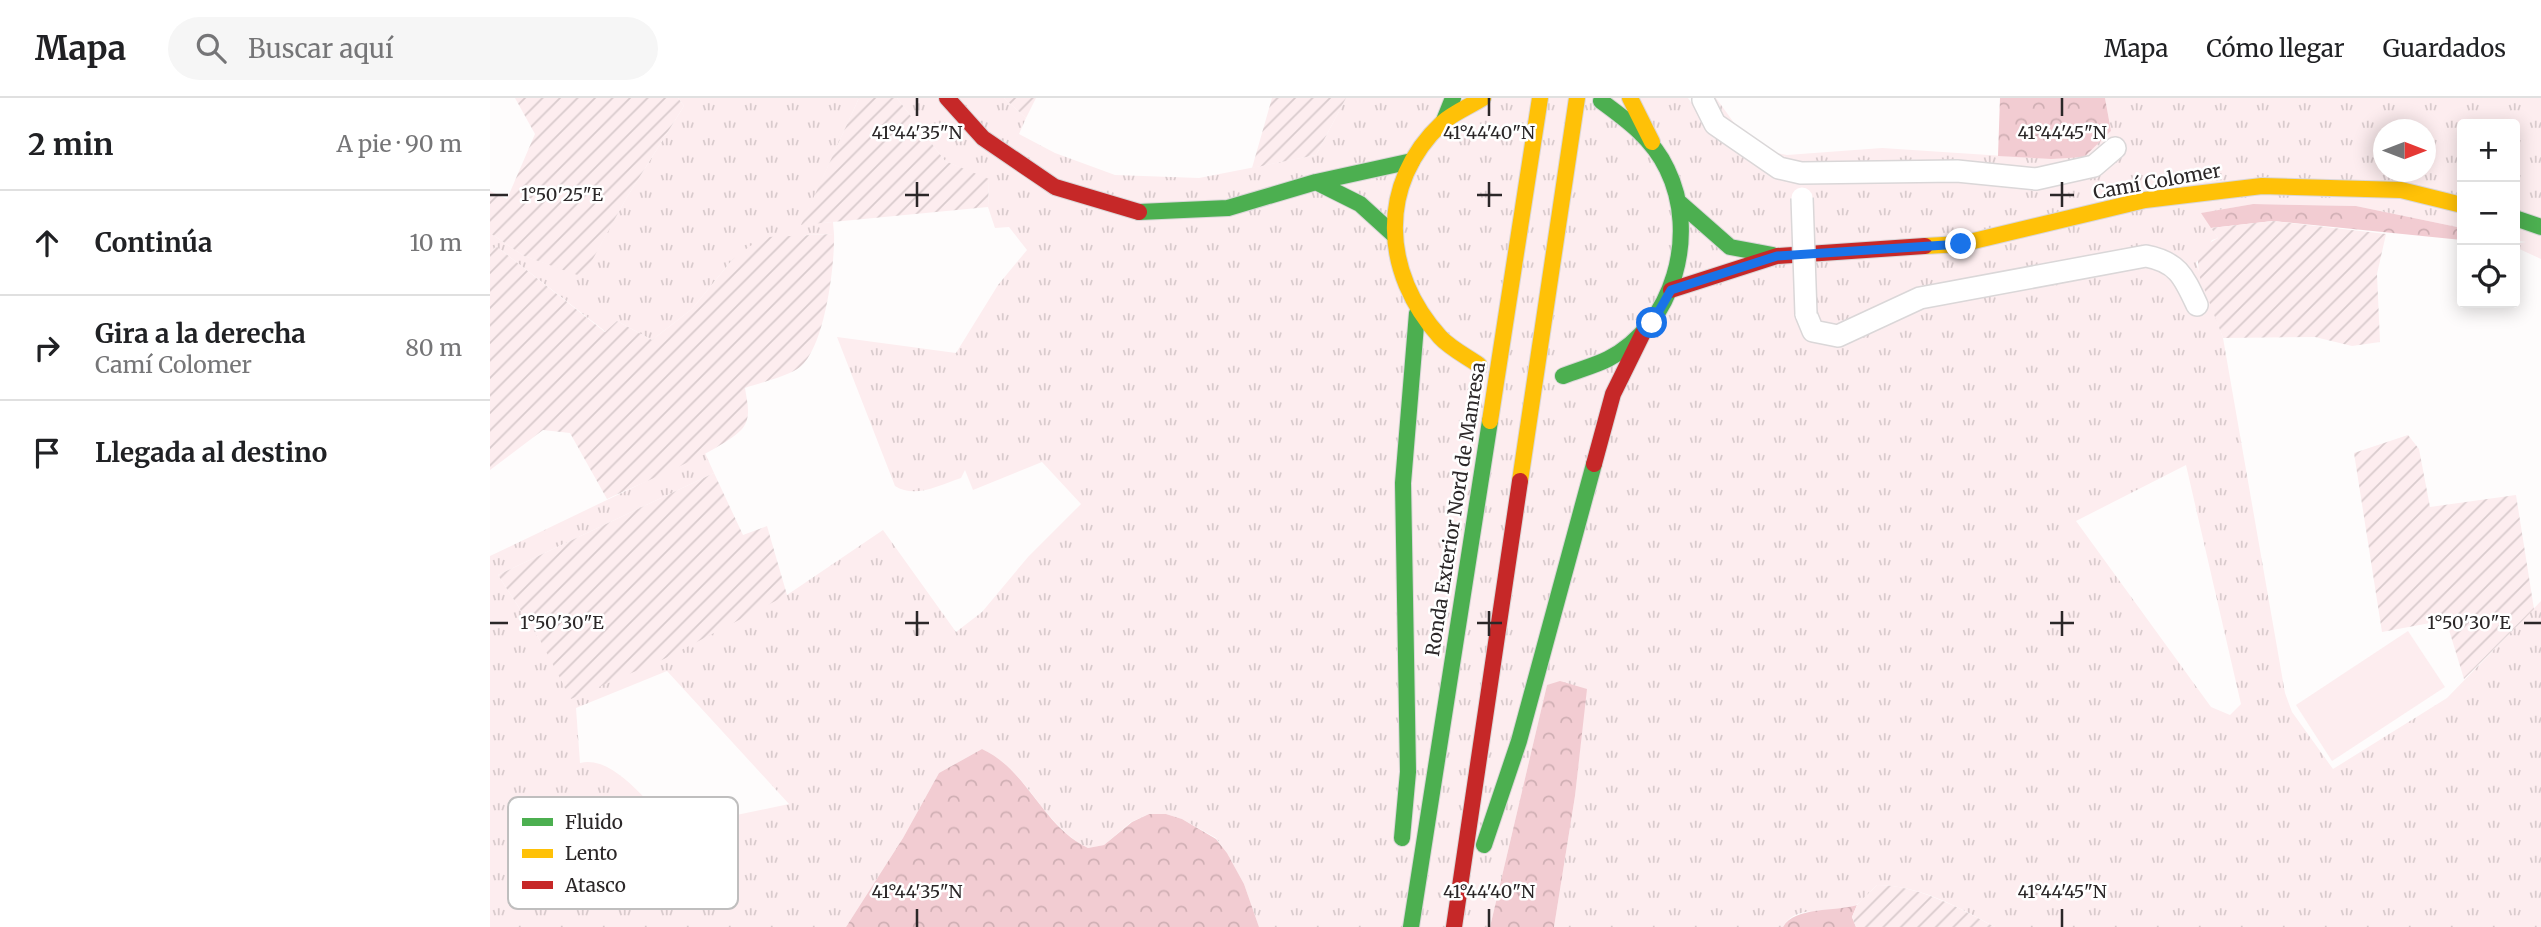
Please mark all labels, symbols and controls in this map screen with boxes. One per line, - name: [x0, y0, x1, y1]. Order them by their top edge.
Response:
- search box: [168, 17, 658, 80]
- text: Mapa: [35, 28, 126, 69]
- icon: search: [192, 29, 230, 67]
- text: Buscar aquí: [248, 32, 393, 65]
- text: Mapa: [2104, 33, 2168, 64]
- text: Cómo llegar: [2206, 33, 2345, 64]
- text: Guardados: [2383, 33, 2506, 64]
- north arrow: [2373, 119, 2436, 182]
- map controls: [2457, 119, 2520, 308]
- button: +: [2457, 119, 2520, 182]
- text: 41°44'35"N: [872, 121, 962, 144]
- text: 41°44'40"N: [1443, 121, 1535, 144]
- text: 41°44'45"N: [2017, 121, 2107, 144]
- text: 2 min: [28, 125, 113, 163]
- text: A pie · 90 m: [336, 129, 462, 158]
- street label: Camí Colomer: [2091, 158, 2223, 204]
- button: −: [2457, 182, 2520, 245]
- text: 1°50'25"E: [521, 183, 603, 206]
- icon: ahead: [28, 224, 66, 262]
- text: Continúa: [95, 226, 213, 259]
- text: 10 m: [409, 228, 462, 257]
- route end: [1945, 228, 1976, 259]
- button: locate: [2457, 245, 2520, 308]
- route start: [1636, 307, 1667, 338]
- text: Gira a la derecha: [95, 317, 306, 350]
- icon: right: [28, 329, 66, 367]
- text: 80 m: [405, 333, 462, 362]
- text: Camí Colomer: [95, 350, 252, 379]
- street label: Ronda Exterior Nord de Manresa: [1420, 360, 1490, 658]
- icon: arrive: [28, 434, 66, 472]
- text: Llegada al destino: [95, 436, 327, 469]
- text: 1°50'30"E: [520, 611, 604, 634]
- text: 1°50'30"E: [2427, 611, 2511, 634]
- legend: [508, 797, 738, 909]
- text: Fluido: [565, 810, 623, 834]
- text: Lento: [565, 841, 617, 865]
- text: Atasco: [564, 873, 626, 897]
- text: 41°44'35"N: [872, 880, 962, 903]
- text: 41°44'40"N: [1443, 880, 1535, 903]
- text: 41°44'45"N: [2017, 880, 2107, 903]

